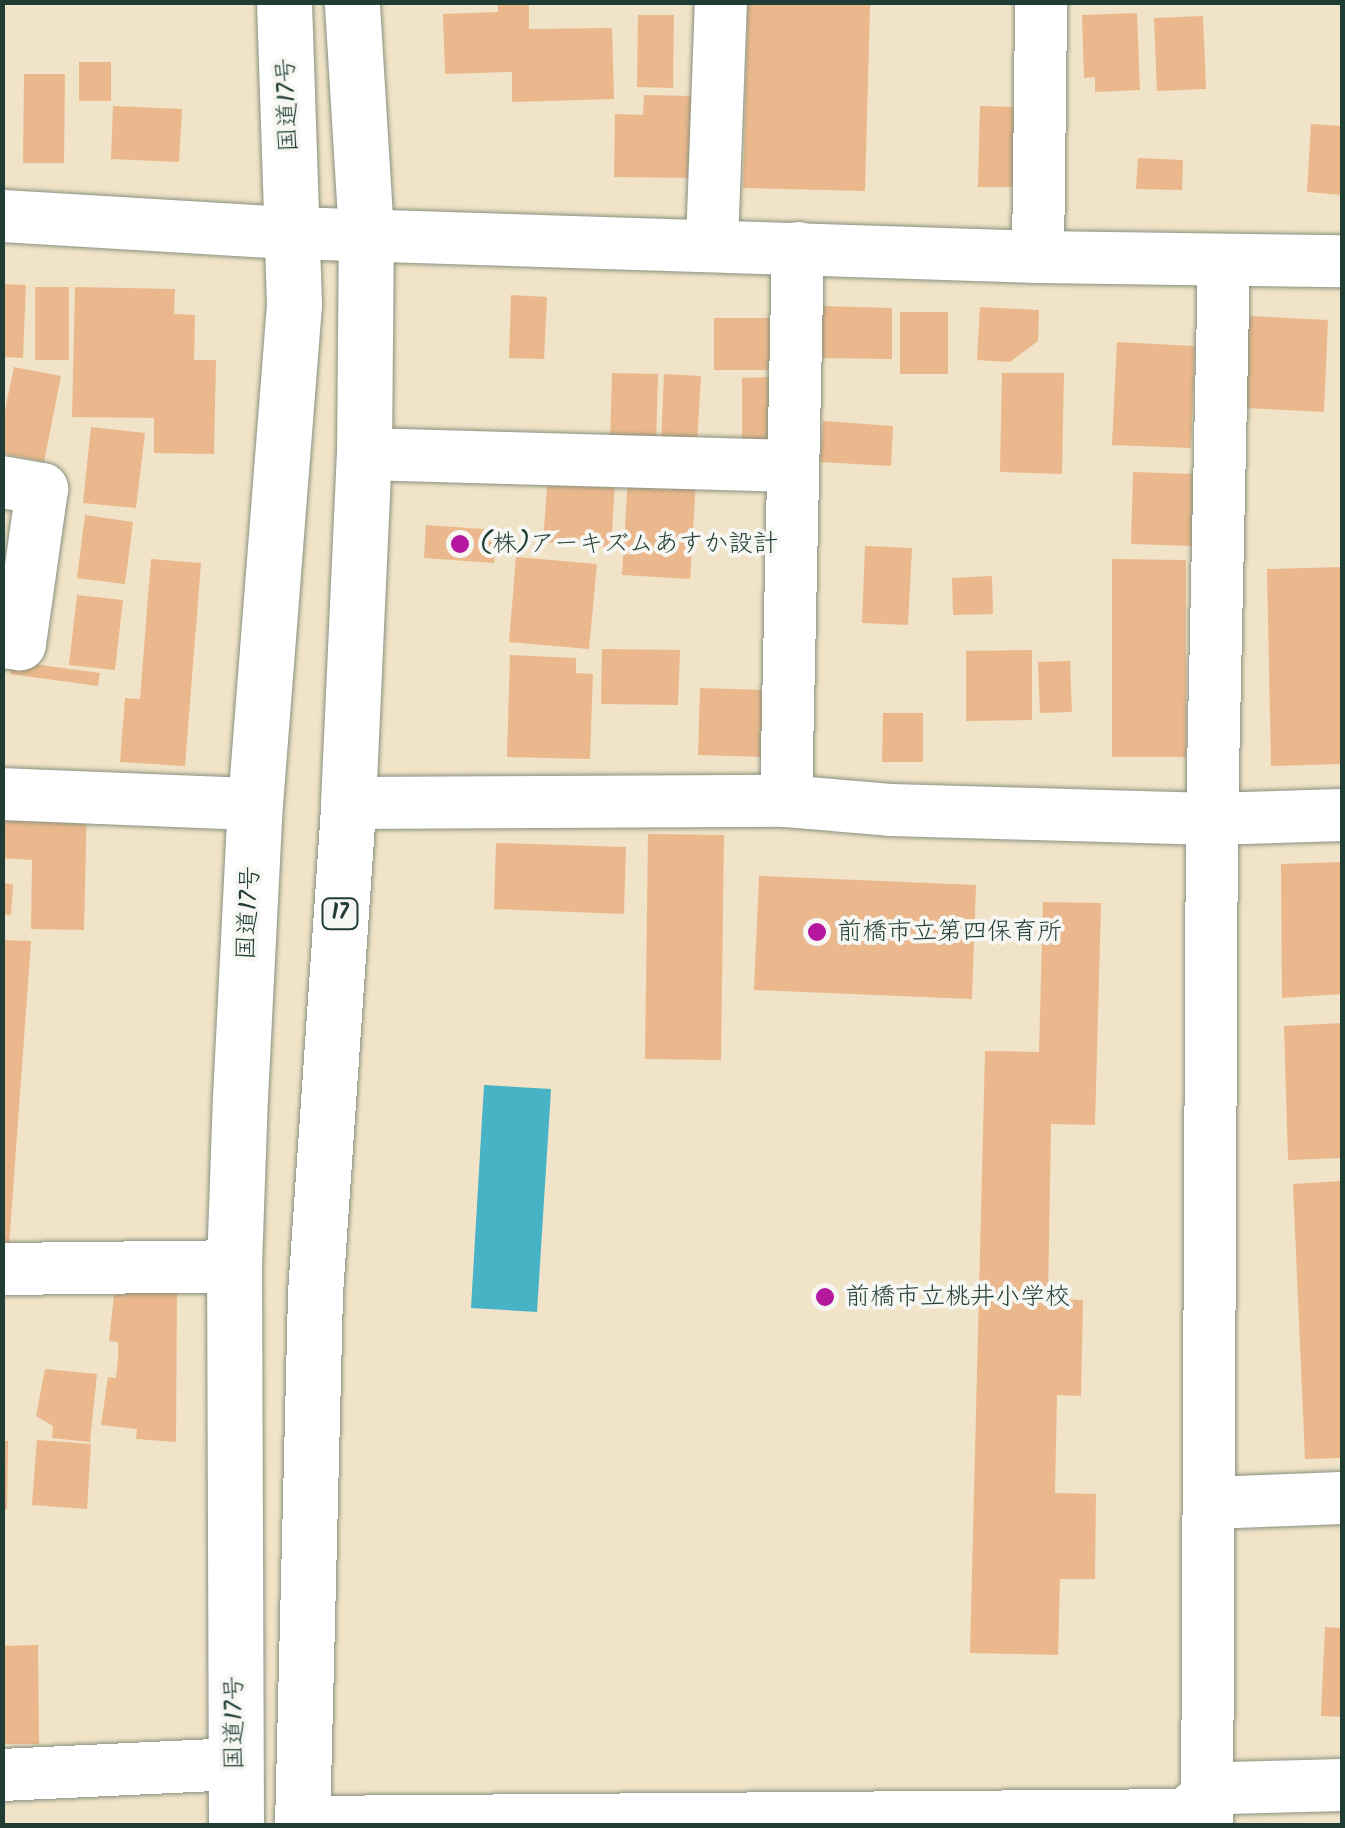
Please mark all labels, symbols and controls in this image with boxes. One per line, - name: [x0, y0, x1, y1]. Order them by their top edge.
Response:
- street label: 国道17号: [271, 57, 305, 153]
- place label: (株)アーキズムあすか設計: [480, 529, 779, 559]
- marker: (株)アーキズムあすか設計: [449, 533, 471, 555]
- street label: 国道17号: [232, 865, 266, 961]
- road number: 17: [320, 897, 360, 931]
- place label: 前橋市立第四保育所: [837, 917, 1062, 947]
- marker: 前橋市立第四保育所: [806, 921, 828, 943]
- place label: 前橋市立桃井小学校: [845, 1282, 1070, 1312]
- marker: 前橋市立桃井小学校: [814, 1286, 836, 1308]
- street label: 国道17号: [220, 1676, 250, 1770]

